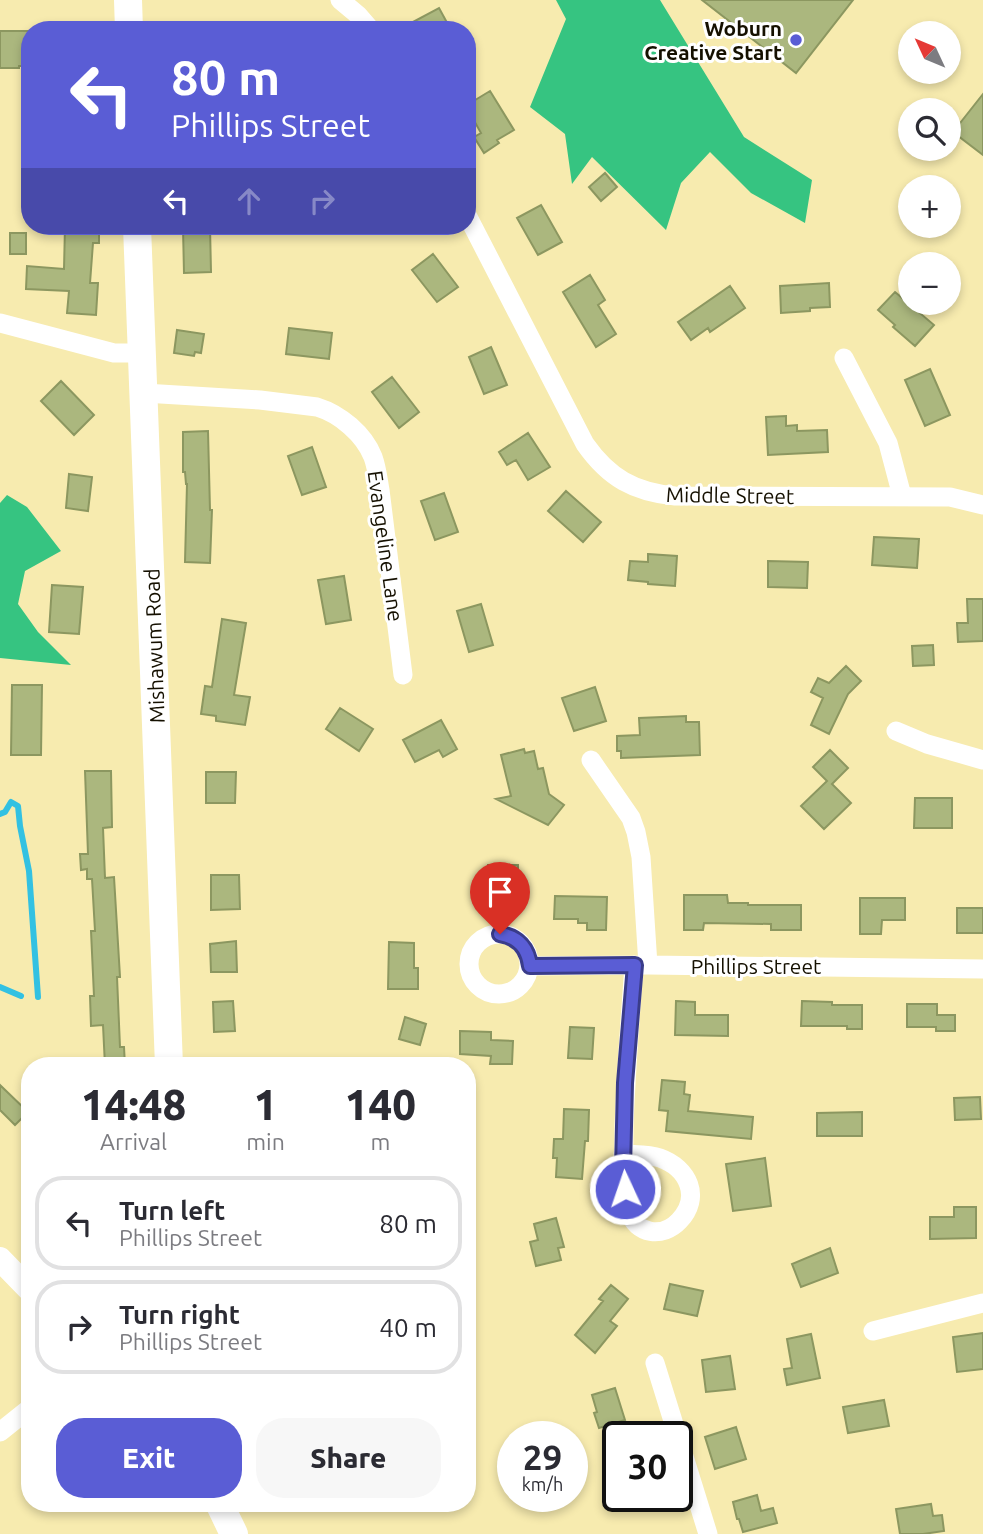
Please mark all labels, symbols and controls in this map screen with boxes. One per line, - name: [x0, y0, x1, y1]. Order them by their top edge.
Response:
- place label: Woburn Creative Start: [644, 16, 782, 64]
- north arrow: [898, 21, 961, 84]
- map controls: [898, 21, 961, 315]
- marker: Woburn Creative Start: [788, 32, 804, 48]
- icon: left: [56, 49, 147, 140]
- text: 80 m: [171, 49, 280, 104]
- button: search: [898, 98, 961, 161]
- text: Phillips Street: [171, 107, 370, 143]
- button: +: [898, 175, 961, 238]
- icon: left: [157, 182, 195, 220]
- icon: ahead: [230, 182, 268, 220]
- icon: right: [303, 182, 341, 220]
- button: −: [898, 252, 961, 315]
- street label: Evangeline Lane: [364, 469, 408, 623]
- street label: Middle Street: [666, 482, 794, 508]
- street label: Mishawum Road: [139, 568, 169, 724]
- pin: [470, 862, 530, 934]
- icon: arrive: [481, 873, 519, 911]
- street label: Phillips Street: [691, 954, 821, 978]
- text: 14:48: [81, 1081, 186, 1128]
- text: 1: [254, 1081, 277, 1128]
- text: 140: [345, 1081, 416, 1128]
- text: Arrival: [100, 1129, 167, 1154]
- text: min: [246, 1129, 285, 1154]
- text: m: [370, 1129, 390, 1154]
- position arrow: [588, 1152, 662, 1226]
- text: Turn left: [119, 1196, 225, 1225]
- icon: left: [60, 1204, 98, 1242]
- text: 80 m: [379, 1209, 437, 1238]
- text: Phillips Street: [119, 1225, 262, 1250]
- text: Turn right: [119, 1300, 240, 1329]
- icon: right: [60, 1308, 98, 1346]
- text: 40 m: [379, 1313, 437, 1342]
- text: Phillips Street: [119, 1329, 262, 1354]
- button: Exit: [56, 1418, 242, 1498]
- button: Share: [256, 1418, 441, 1498]
- speed limit sign: 30: [602, 1421, 693, 1512]
- text: 29: [523, 1437, 562, 1477]
- text: km/h: [522, 1474, 563, 1494]

